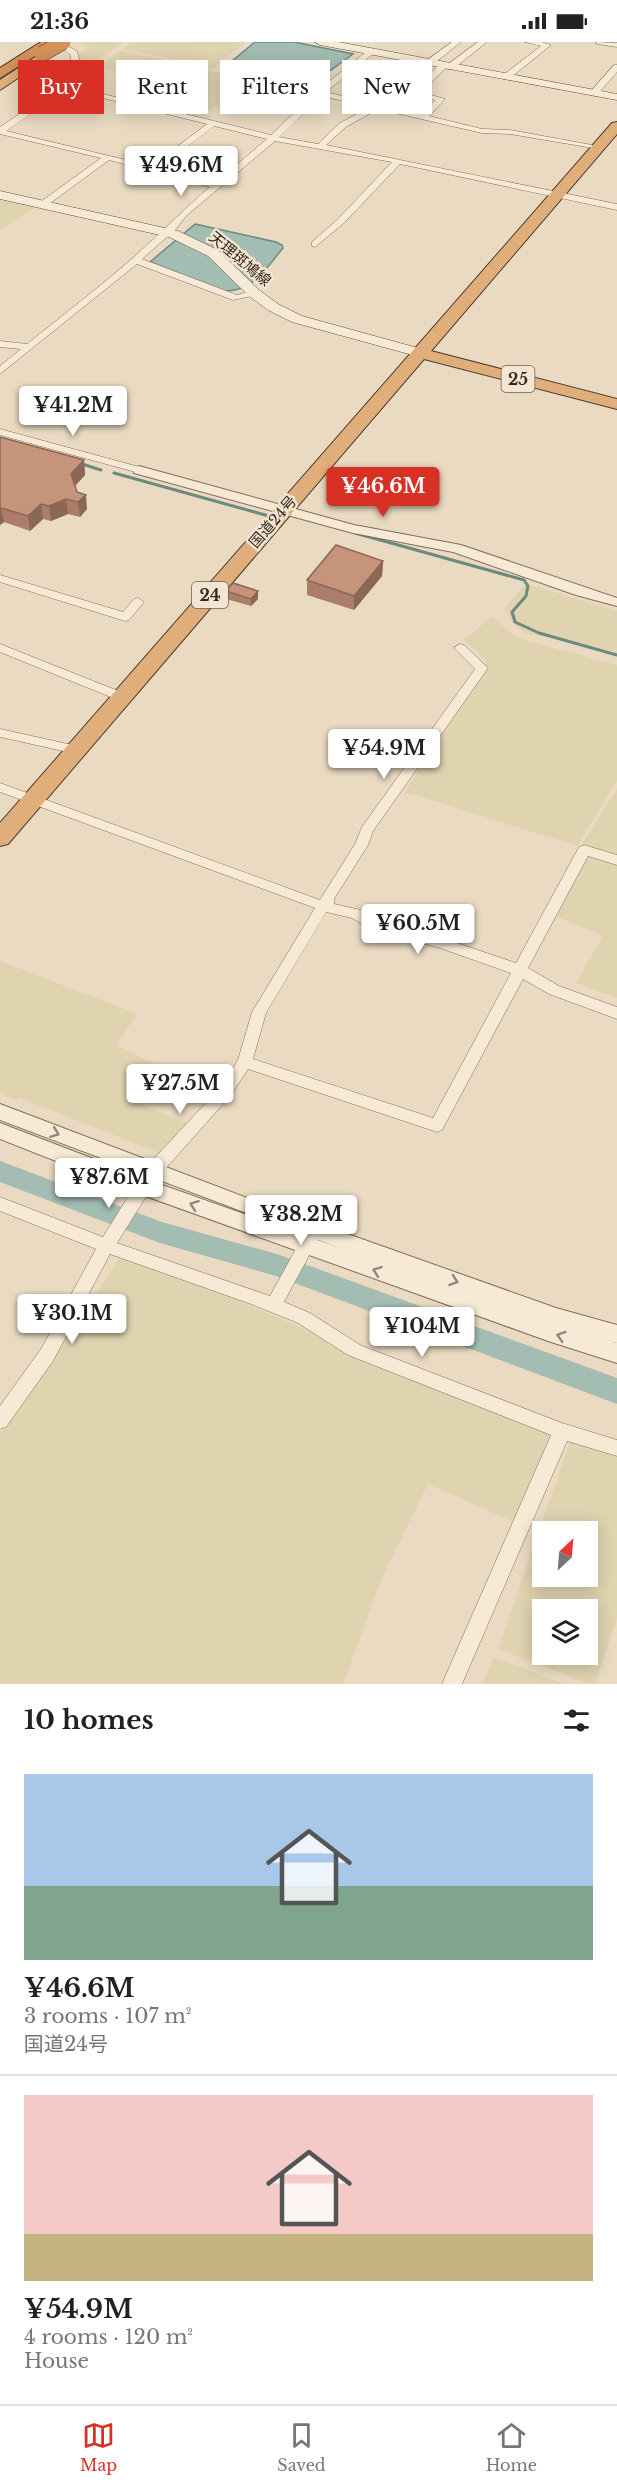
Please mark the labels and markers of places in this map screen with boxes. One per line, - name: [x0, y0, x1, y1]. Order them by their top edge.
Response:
- pin: ¥49.6M: [132, 146, 230, 197]
- pin: ¥41.2M: [24, 386, 122, 437]
- pin: ¥46.6M: [334, 467, 432, 518]
- pin: ¥54.9M: [335, 729, 433, 780]
- pin: ¥60.5M: [369, 904, 467, 955]
- pin: ¥27.5M: [131, 1064, 229, 1115]
- pin: ¥87.6M: [60, 1158, 158, 1209]
- pin: ¥38.2M: [252, 1195, 350, 1246]
- pin: ¥30.1M: [23, 1294, 121, 1345]
- pin: ¥104M: [380, 1307, 464, 1358]

